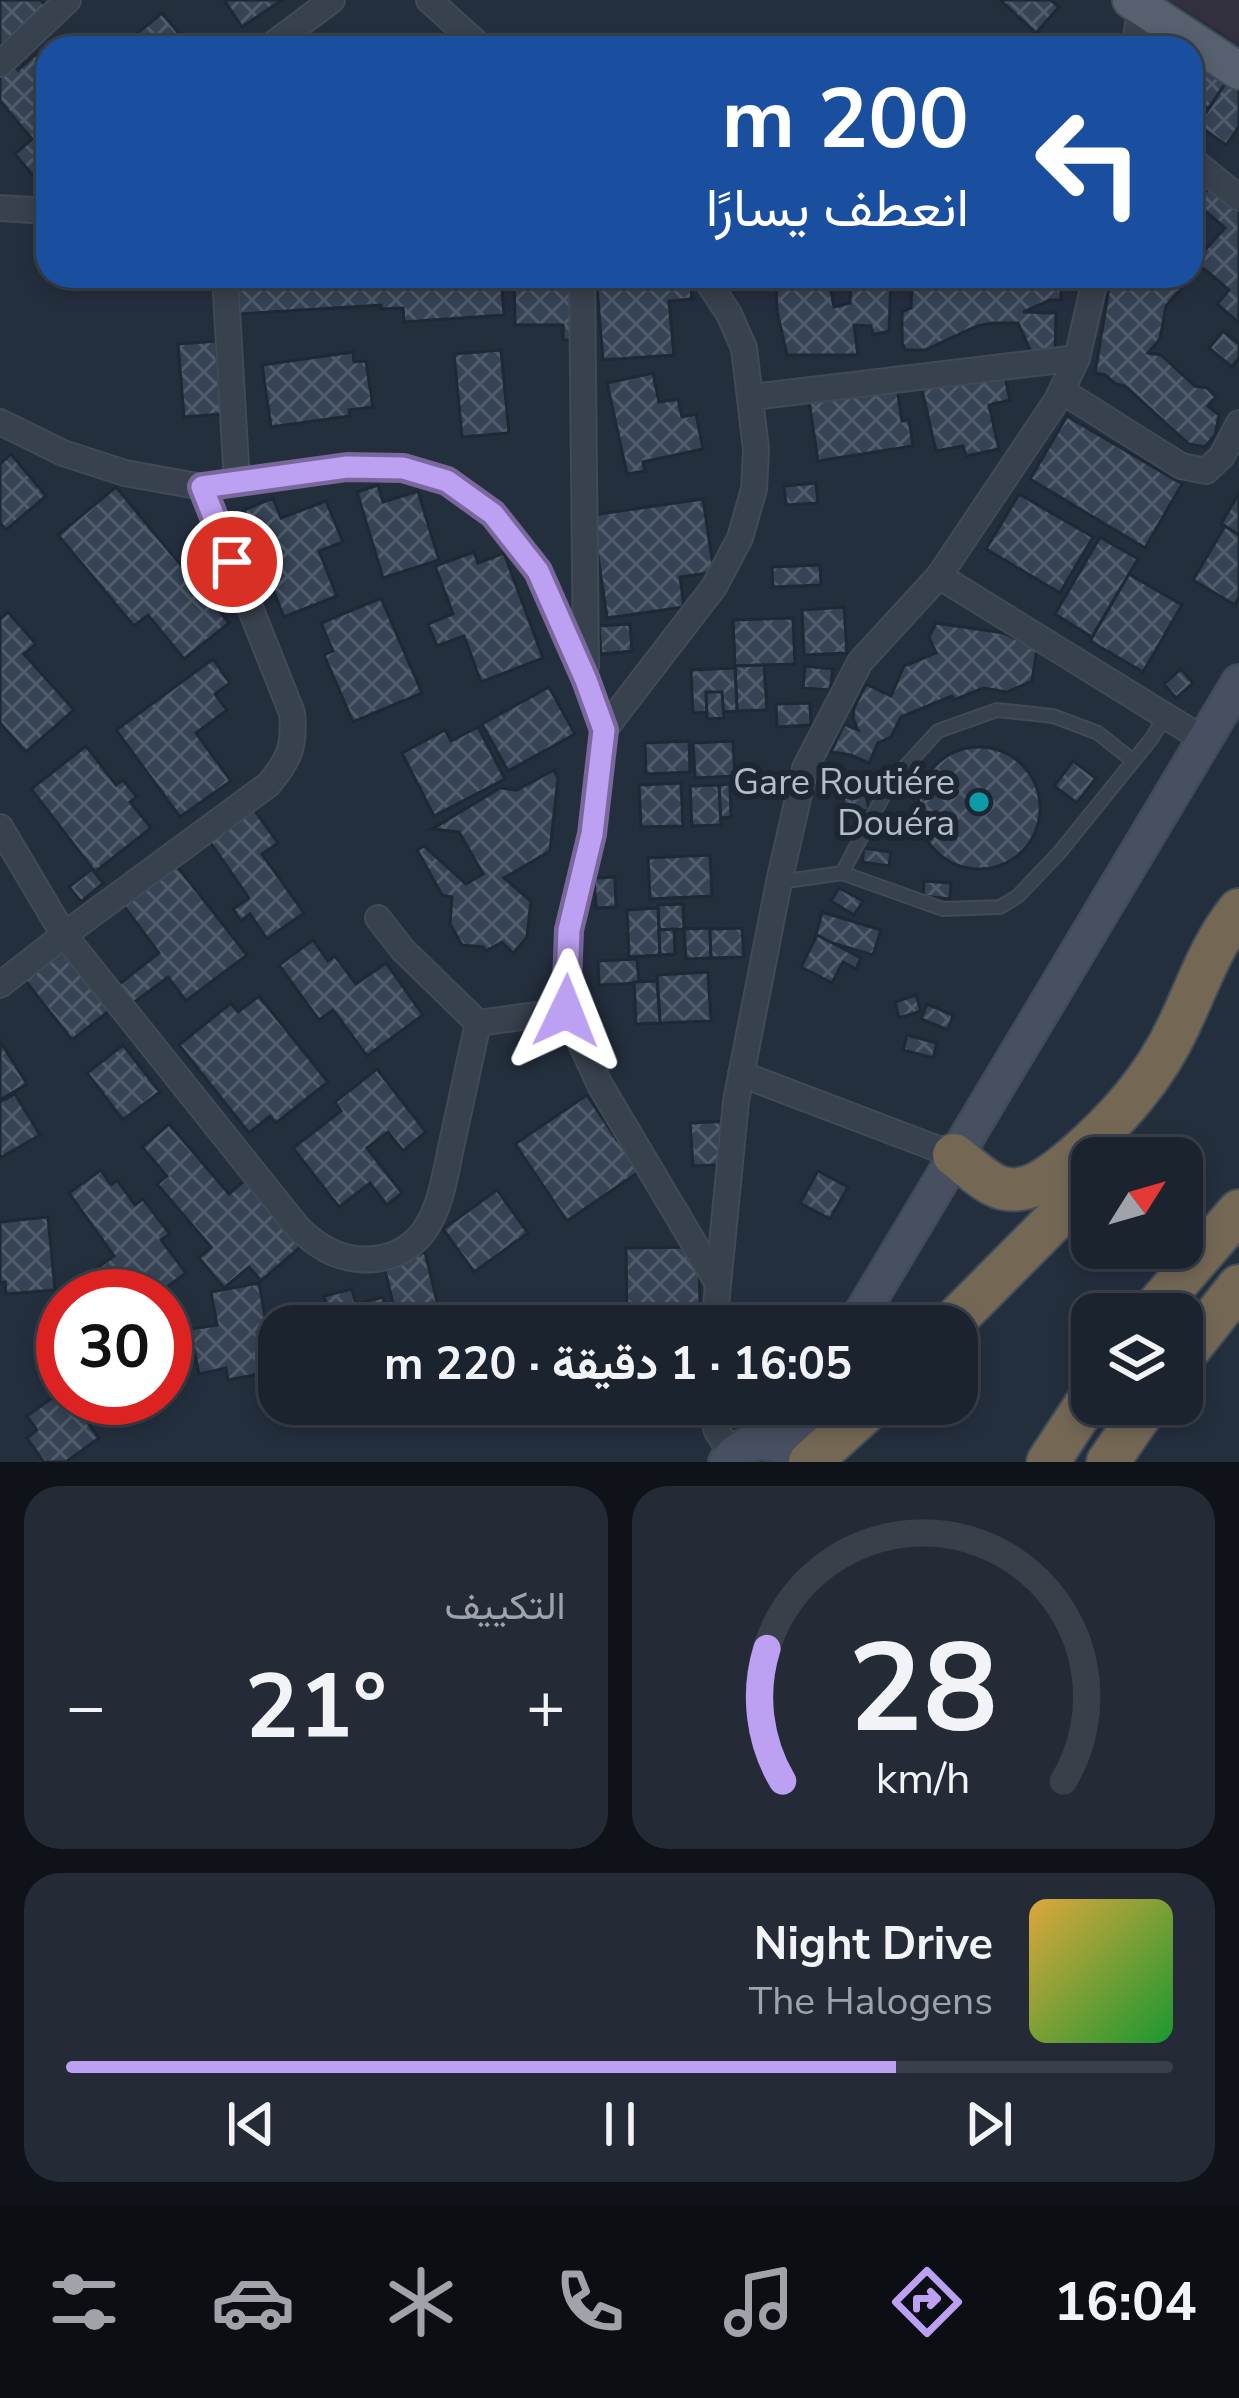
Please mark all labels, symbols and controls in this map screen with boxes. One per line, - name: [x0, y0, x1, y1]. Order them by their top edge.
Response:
- text: 200 m: [721, 62, 969, 177]
- icon: left: [1011, 84, 1167, 240]
- text: انعطف يسارًا: [706, 171, 969, 245]
- pin: [181, 511, 283, 613]
- icon: arrive: [199, 529, 265, 595]
- place label: Gare Routiére Douéra: [733, 758, 955, 848]
- marker: Gare Routiére Douéra: [966, 789, 992, 815]
- position arrow: [503, 948, 629, 1074]
- north arrow: [1071, 1137, 1203, 1269]
- map controls: [1071, 1137, 1203, 1425]
- speed limit sign: 30: [36, 1269, 192, 1425]
- button: layers: [1071, 1293, 1203, 1425]
- text: 16:05 · 1 دقيقة · 220 m: [384, 1334, 852, 1395]
- text: التكييف: [445, 1580, 566, 1633]
- text: 28: [848, 1604, 998, 1774]
- text: 21°: [245, 1646, 387, 1769]
- text: −: [66, 1662, 106, 1752]
- text: +: [526, 1662, 566, 1752]
- text: km/h: [876, 1749, 971, 1807]
- text: Night Drive: [754, 1914, 993, 1975]
- text: The Halogens: [749, 1975, 993, 2028]
- icon: previous: [218, 2091, 284, 2157]
- icon: pause: [587, 2091, 653, 2157]
- icon: next: [956, 2091, 1022, 2157]
- icon: filters: [42, 2260, 126, 2344]
- icon: car: [211, 2260, 295, 2344]
- icon: climate: [379, 2260, 463, 2344]
- icon: phone: [548, 2260, 632, 2344]
- icon: music: [717, 2260, 801, 2344]
- icon: directions: [885, 2260, 969, 2344]
- text: 16:04: [1054, 2265, 1197, 2339]

